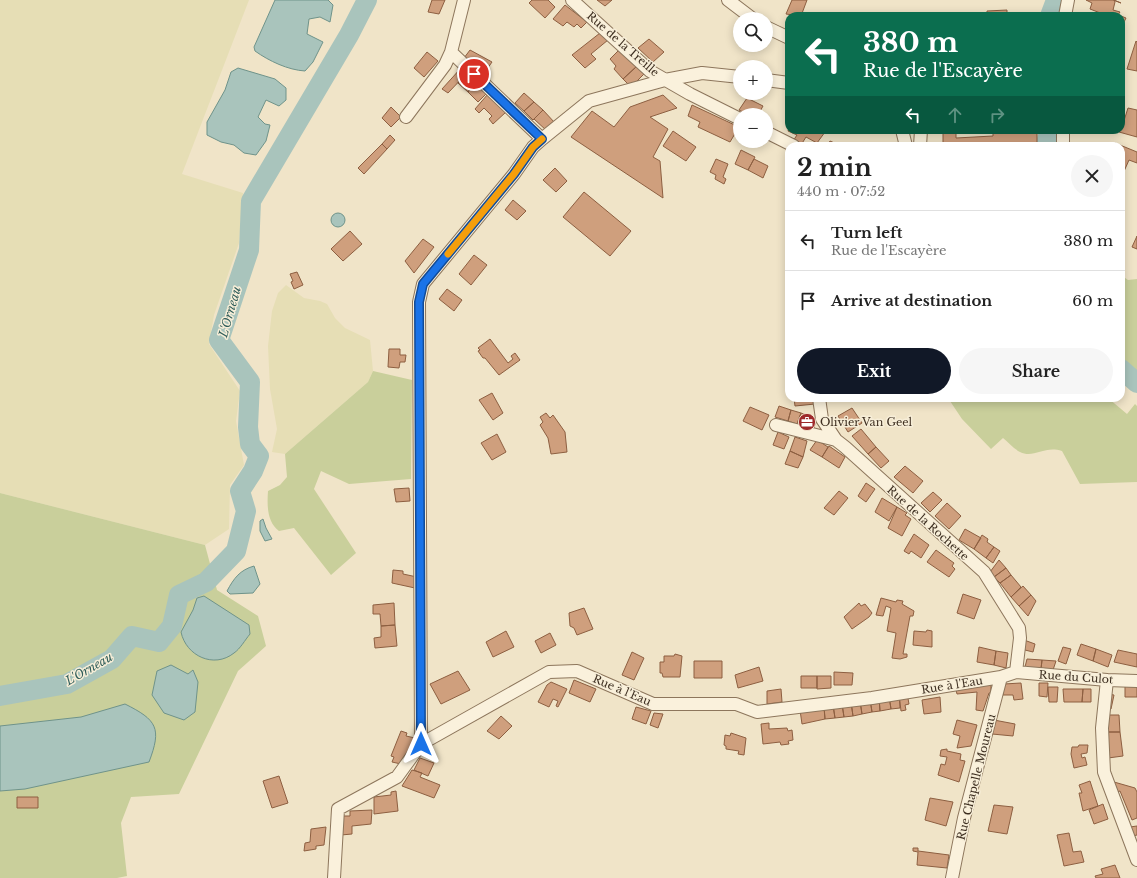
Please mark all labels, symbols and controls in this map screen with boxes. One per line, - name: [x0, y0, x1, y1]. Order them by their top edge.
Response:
- street label: Rue de la Treille: [584, 9, 662, 79]
- map controls: [733, 12, 773, 148]
- button: search: [733, 12, 773, 52]
- text: 380 m: [863, 25, 958, 60]
- icon: left: [797, 28, 849, 80]
- pin: [457, 57, 491, 91]
- button: +: [733, 60, 773, 100]
- text: Rue de l'Escayère: [863, 60, 1023, 82]
- icon: arrive: [463, 63, 485, 85]
- icon: left: [902, 104, 924, 126]
- icon: ahead: [944, 104, 966, 126]
- icon: right: [986, 104, 1008, 126]
- button: −: [733, 108, 773, 148]
- text: 2 min: [797, 153, 872, 182]
- button: close: [1071, 155, 1113, 197]
- text: 440 m · 07:52: [797, 183, 885, 200]
- text: Turn left: [831, 223, 902, 242]
- icon: left: [797, 230, 819, 252]
- text: 380 m: [1064, 231, 1113, 250]
- text: Rue de l'Escayère: [831, 242, 946, 259]
- water label: L'Orneau: [215, 285, 244, 340]
- icon: arrive: [797, 290, 819, 312]
- text: Arrive at destination: [831, 291, 992, 310]
- text: 60 m: [1072, 291, 1113, 310]
- button: Exit: [797, 348, 951, 394]
- button: Share: [959, 348, 1113, 394]
- office icon: Olivier Van Geel: [797, 412, 817, 432]
- place label: Olivier Van Geel: [820, 415, 913, 429]
- street label: Rue de la Rochette: [884, 483, 972, 563]
- water label: L'Orneau: [62, 649, 115, 689]
- street label: Rue du Culot: [1038, 667, 1115, 687]
- street label: Rue à l'Eau: [591, 671, 654, 709]
- street label: Rue à l'Eau: [920, 673, 984, 697]
- street label: Rue Chapelle Moureau: [954, 712, 999, 842]
- position arrow: [400, 723, 442, 765]

